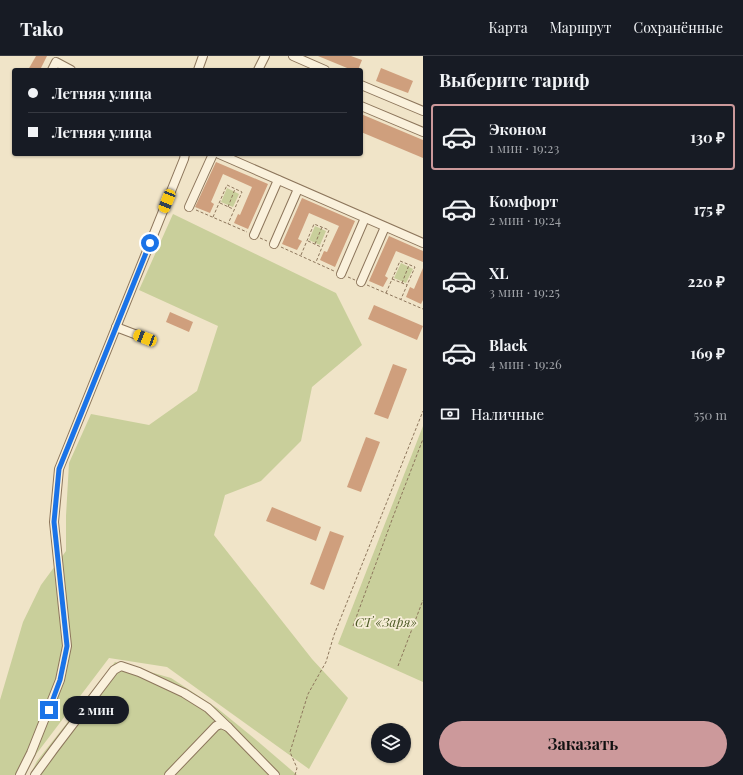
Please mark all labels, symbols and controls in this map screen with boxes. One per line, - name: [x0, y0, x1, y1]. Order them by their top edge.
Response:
- text: Tako: [20, 15, 63, 41]
- text: Карта: [488, 18, 528, 37]
- text: Маршрут: [550, 18, 612, 37]
- text: Сохранённые: [634, 18, 723, 37]
- text: Выберите тариф: [439, 68, 589, 92]
- text: Летняя улица: [52, 83, 152, 103]
- icon: car: [441, 119, 477, 155]
- text: Эконом: [489, 119, 546, 139]
- text: Летняя улица: [52, 122, 152, 142]
- text: 130 ₽: [690, 127, 725, 147]
- text: 1 мин · 19:23: [489, 139, 559, 156]
- car: [157, 188, 177, 214]
- icon: car: [441, 191, 477, 227]
- text: Комфорт: [489, 191, 558, 211]
- text: 175 ₽: [694, 199, 725, 219]
- text: 2 мин · 19:24: [489, 211, 561, 228]
- route start: [141, 234, 159, 252]
- icon: car: [441, 263, 477, 299]
- text: XL: [489, 263, 509, 283]
- text: 220 ₽: [687, 271, 725, 291]
- text: 3 мин · 19:25: [489, 283, 560, 300]
- car: [132, 328, 158, 348]
- icon: car: [441, 335, 477, 371]
- text: Black: [489, 335, 528, 355]
- text: 169 ₽: [690, 343, 725, 363]
- text: 4 мин · 19:26: [489, 355, 562, 372]
- icon: cash: [439, 403, 461, 425]
- text: Наличные: [471, 404, 544, 424]
- text: 550 m: [694, 406, 727, 423]
- park label: СТ «Заря»: [355, 613, 417, 630]
- callout: 2 мин: [63, 696, 129, 724]
- route end: [40, 701, 58, 719]
- text: 2 мин: [78, 701, 114, 718]
- button: Заказать: [439, 721, 727, 767]
- map controls: [371, 723, 411, 763]
- button: layers: [371, 723, 411, 763]

